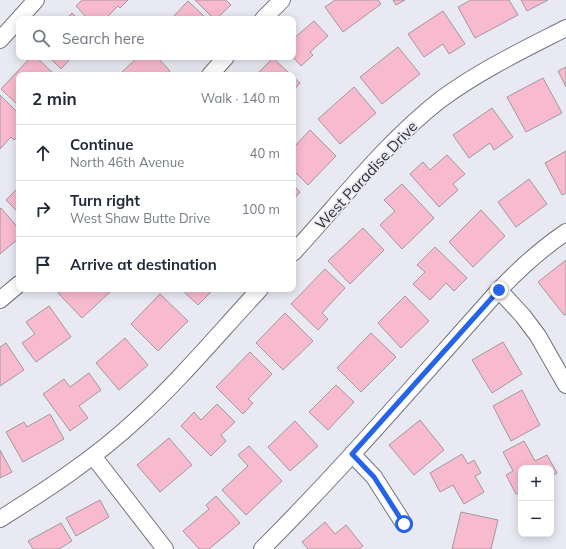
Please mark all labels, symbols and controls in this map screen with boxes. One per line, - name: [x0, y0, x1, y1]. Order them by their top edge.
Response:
- search box: [16, 16, 296, 60]
- icon: search: [30, 27, 52, 49]
- text: Search here: [62, 29, 144, 48]
- text: 2 min: [32, 88, 77, 109]
- text: Walk · 140 m: [201, 90, 280, 106]
- street label: West Paradise Drive: [311, 117, 421, 233]
- text: Continue: [70, 135, 133, 154]
- icon: ahead: [32, 142, 54, 164]
- text: 40 m: [250, 145, 280, 161]
- text: North 46th Avenue: [70, 154, 184, 170]
- text: Turn right: [70, 191, 140, 210]
- icon: right: [32, 198, 54, 220]
- text: 100 m: [242, 201, 280, 217]
- text: West Shaw Butte Drive: [70, 210, 210, 226]
- icon: arrive: [32, 254, 54, 276]
- text: Arrive at destination: [70, 255, 217, 274]
- route end: [490, 281, 508, 299]
- map controls: [518, 465, 554, 537]
- button: +: [518, 465, 554, 501]
- button: −: [518, 501, 554, 537]
- route start: [395, 515, 413, 533]

